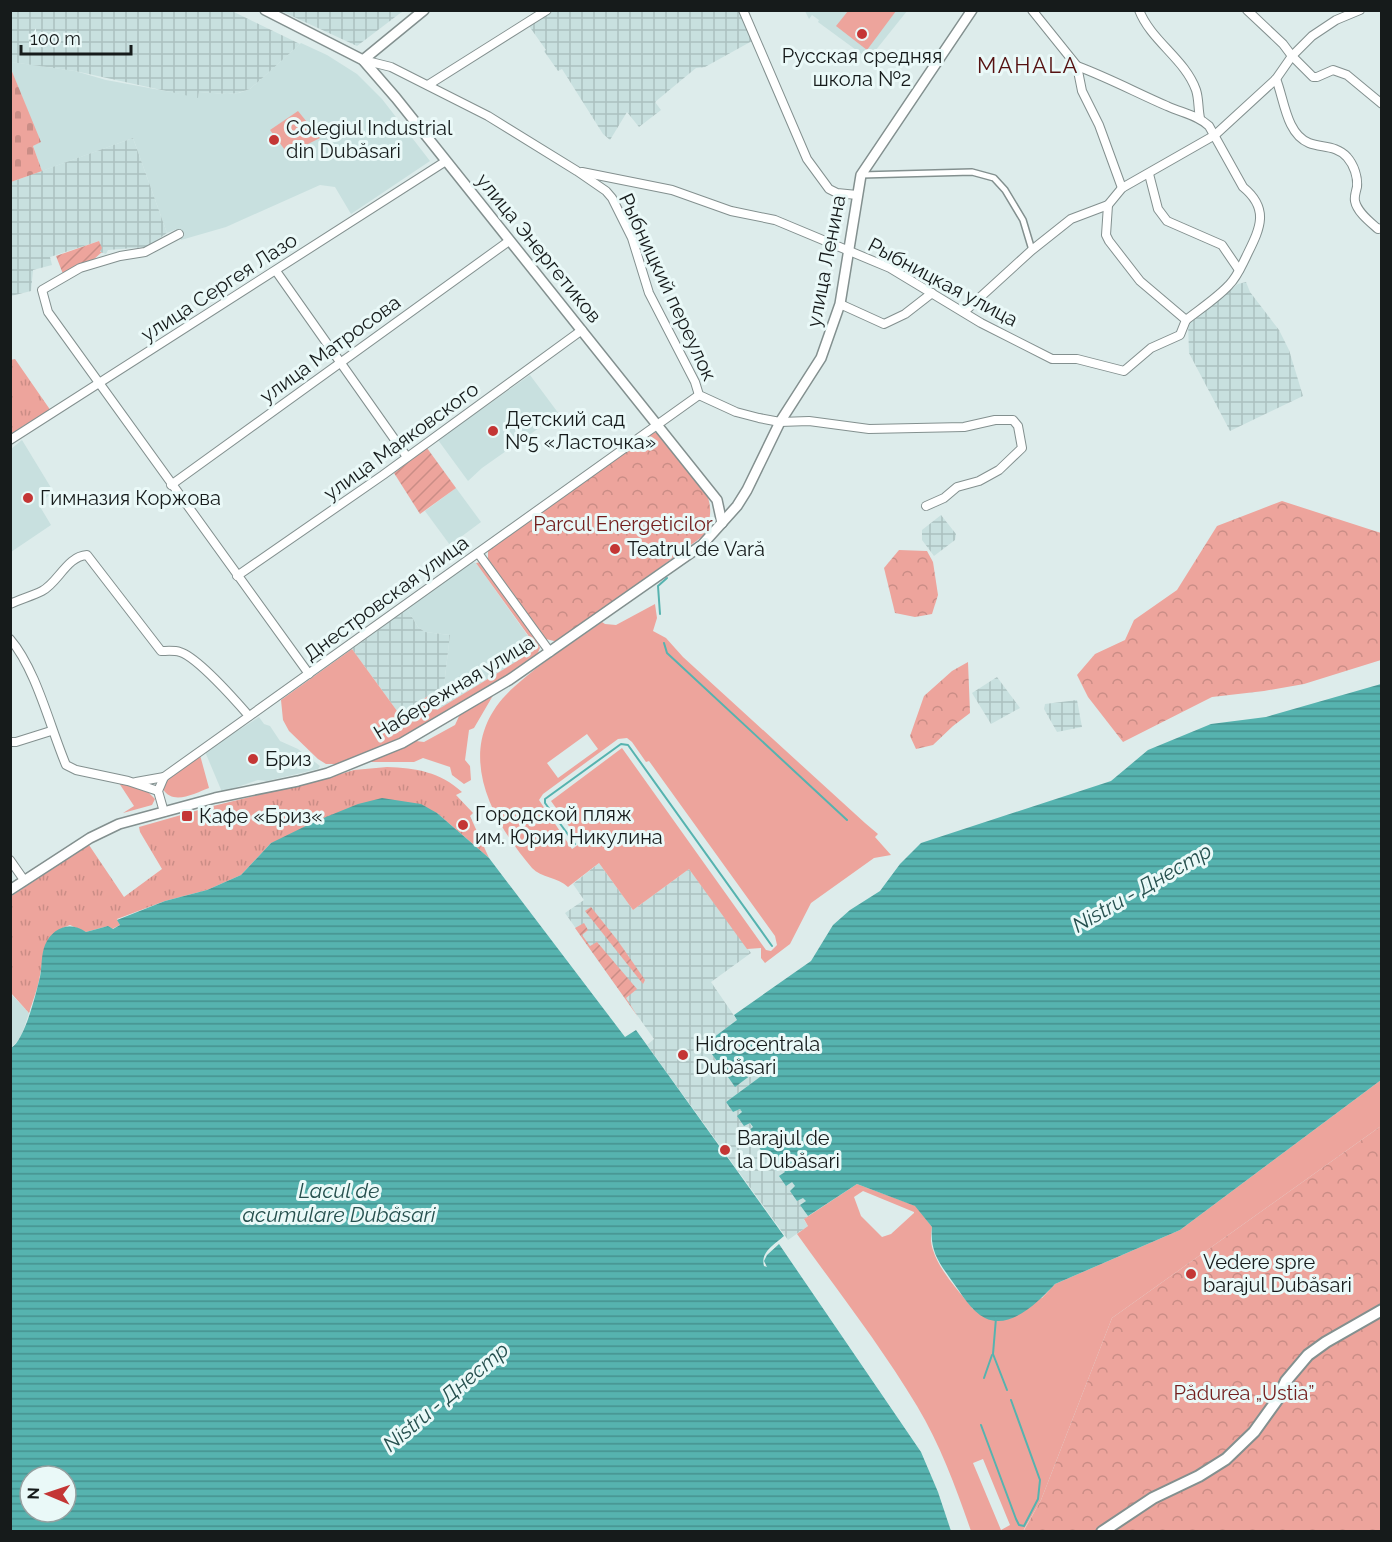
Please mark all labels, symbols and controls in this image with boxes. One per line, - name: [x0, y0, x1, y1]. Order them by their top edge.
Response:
- scale bar: [21, 18, 130, 56]
- marker: Русская средняя школа №2: [855, 27, 869, 41]
- text: 100 m: [30, 28, 81, 49]
- place label: Русская средняя школа №2: [782, 44, 942, 91]
- district label: MAHALA: [977, 52, 1079, 78]
- place label: Colegiul Industrial din Dubăsari: [286, 116, 453, 163]
- marker: Colegiul Industrial din Dubăsari: [267, 133, 281, 147]
- street label: улица Энергетиков: [471, 168, 607, 328]
- street label: Рыбницкий переулок: [614, 190, 722, 384]
- street label: улица Ленина: [801, 193, 851, 329]
- street label: улица Сергея Лазо: [136, 228, 302, 346]
- street label: Рыбницкая улица: [864, 232, 1022, 332]
- street label: улица Матросова: [255, 290, 405, 408]
- street label: улица Маяковского: [319, 377, 483, 505]
- place label: Детский сад №5 «Ласточка»: [505, 407, 656, 454]
- marker: Детский сад №5 «Ласточка»: [486, 424, 500, 438]
- place label: Гимназия Коржова: [40, 486, 221, 510]
- marker: Гимназия Коржова: [21, 491, 35, 505]
- park label: Parcul Energeticilor: [533, 512, 713, 536]
- street label: Днестровская улица: [299, 530, 473, 666]
- place label: Teatrul de Vară: [627, 537, 765, 561]
- marker: Teatrul de Vară: [608, 542, 622, 556]
- street label: Набережная улица: [369, 629, 539, 745]
- place label: Бриз: [265, 747, 311, 771]
- marker: Бриз: [246, 752, 260, 766]
- place label: Городской пляж им. Юрия Никулина: [475, 802, 663, 849]
- place label: Кафе «Бриз«: [199, 804, 323, 828]
- marker: Кафе «Бриз«: [180, 809, 194, 823]
- marker: Городской пляж им. Юрия Никулина: [456, 818, 470, 832]
- water label: Nistru - Днестр: [1068, 838, 1216, 938]
- place label: Hidrocentrala Dubăsari: [695, 1032, 820, 1079]
- marker: Hidrocentrala Dubăsari: [676, 1048, 690, 1062]
- place label: Barajul de la Dubăsari: [737, 1126, 840, 1173]
- marker: Barajul de la Dubăsari: [718, 1143, 732, 1157]
- water label: Lacul de acumulare Dubăsari: [243, 1178, 436, 1227]
- place label: Vedere spre barajul Dubăsari: [1203, 1250, 1352, 1297]
- marker: Vedere spre barajul Dubăsari: [1184, 1267, 1198, 1281]
- water label: Nistru - Днестр: [378, 1337, 514, 1456]
- park label: Pădurea „Ustia”: [1174, 1381, 1314, 1405]
- north arrow: [18, 1464, 78, 1524]
- text: N: [24, 1487, 43, 1500]

